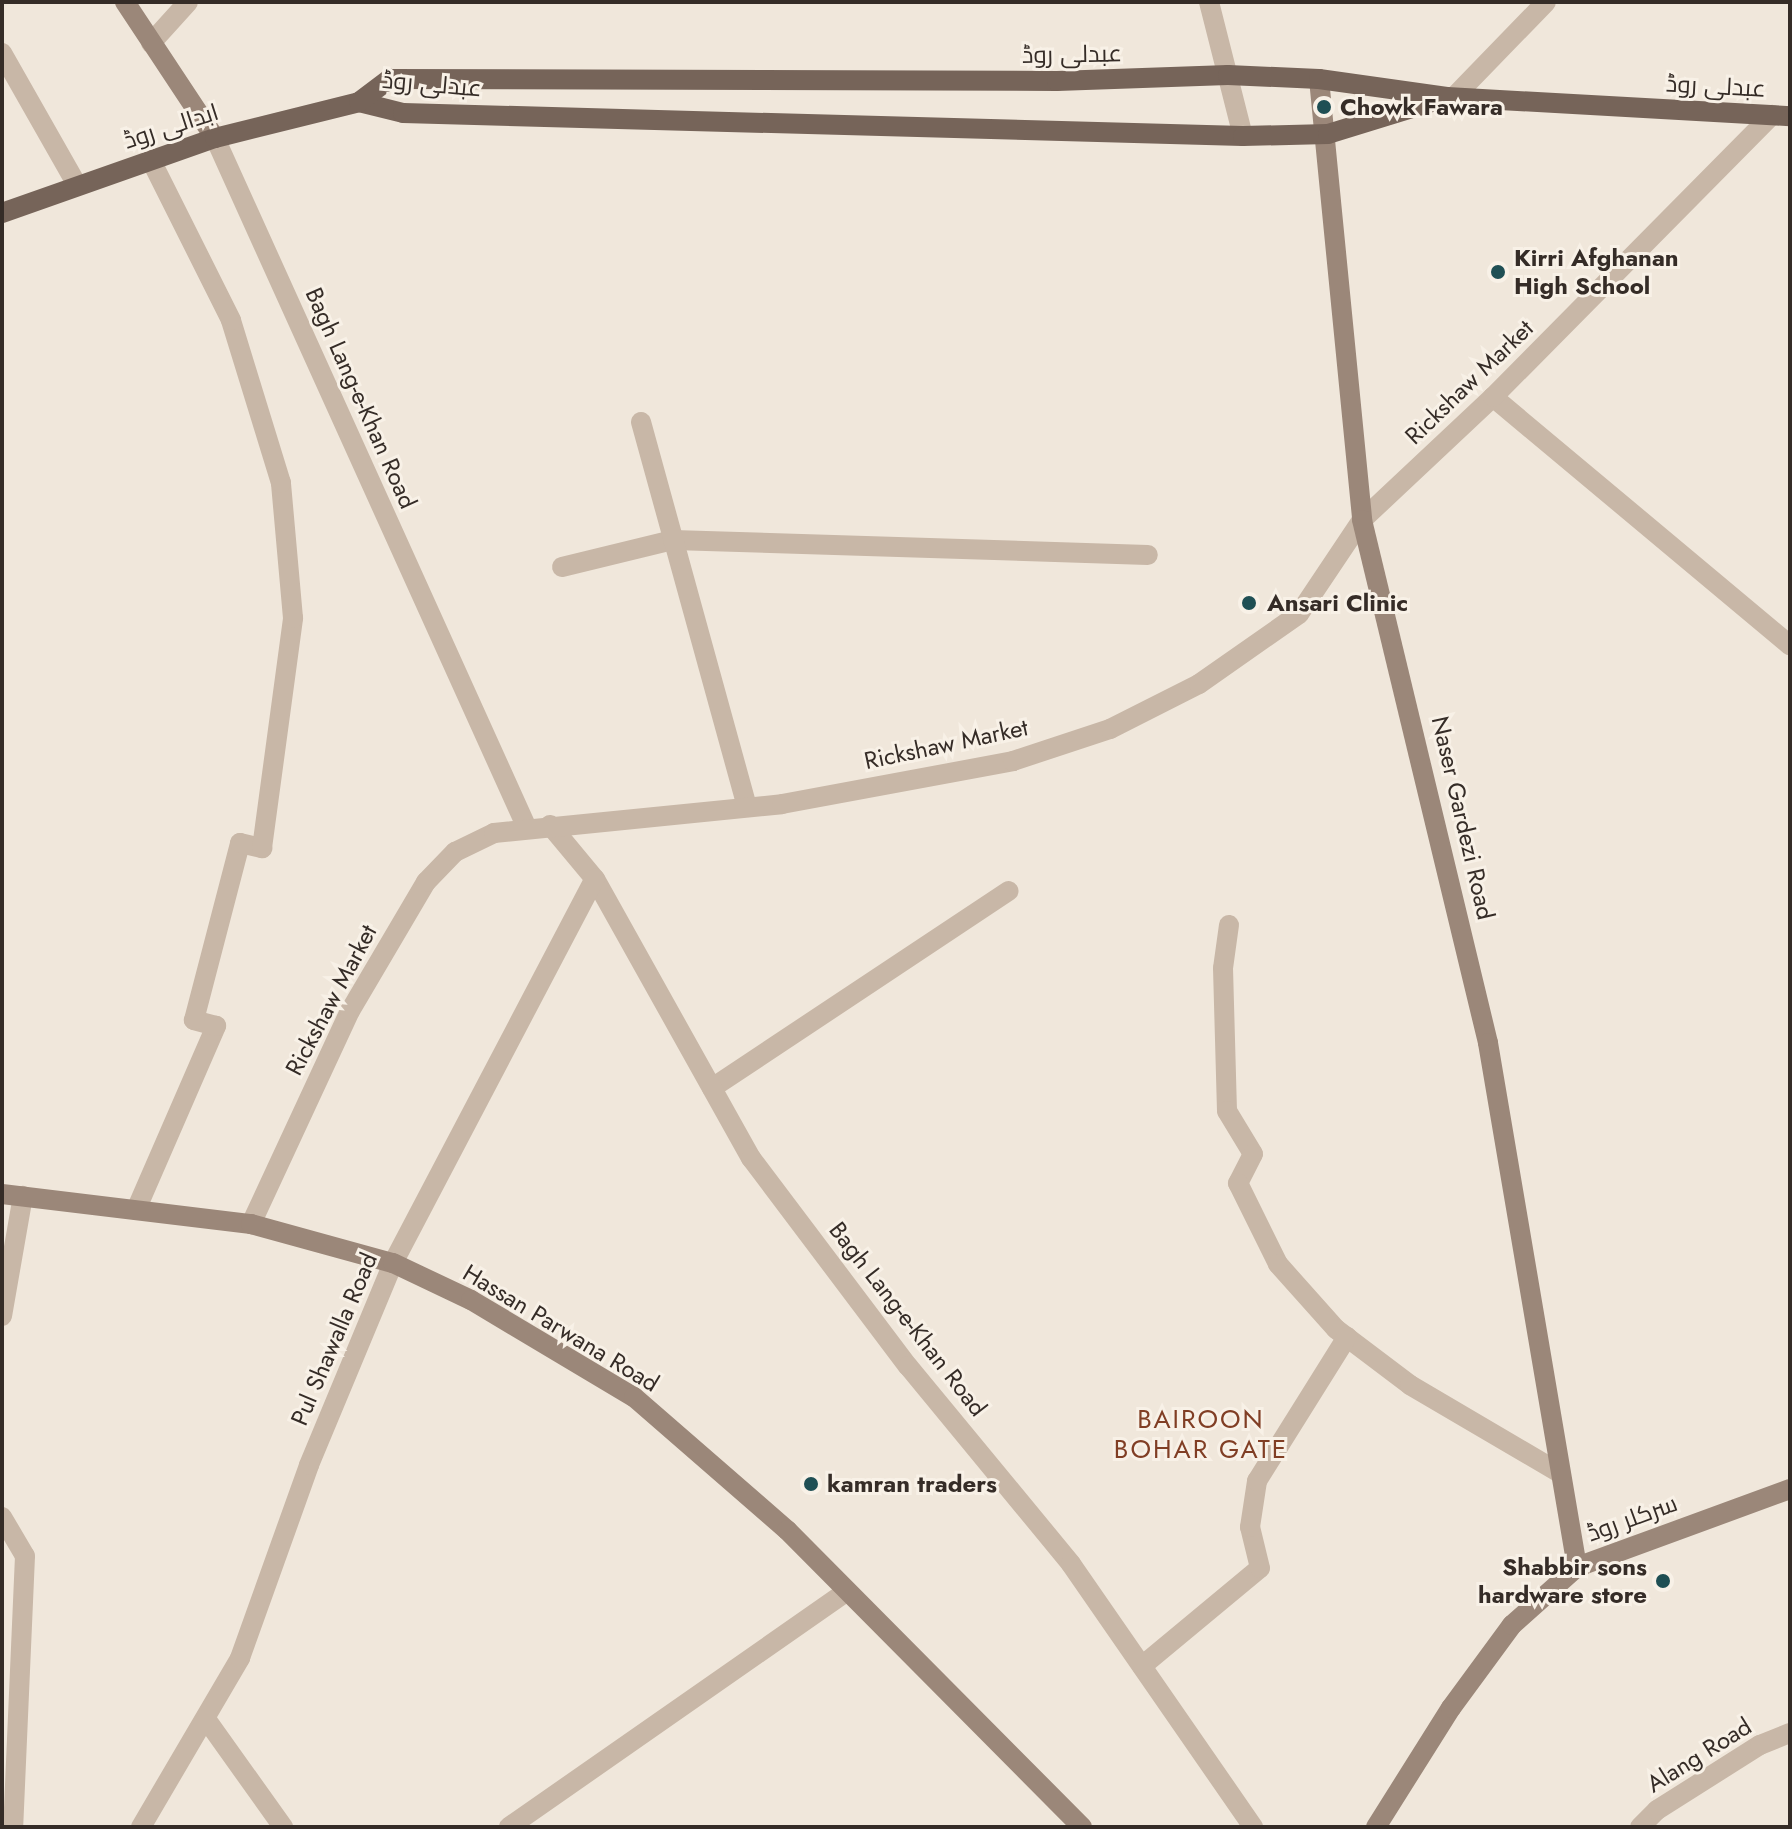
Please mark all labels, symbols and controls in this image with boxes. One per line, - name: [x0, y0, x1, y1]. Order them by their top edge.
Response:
- street label: عبدلی روڈ: [1022, 39, 1122, 69]
- street label: عبدلی روڈ: [381, 65, 483, 103]
- street label: عبدلی روڈ: [1665, 69, 1767, 103]
- place label: Chowk Fawara: [1340, 93, 1503, 121]
- street label: ابدالی روڈ: [120, 97, 222, 155]
- marker: Chowk Fawara: [1315, 98, 1333, 116]
- place label: Kirri Afghanan High School: [1514, 244, 1679, 300]
- marker: Kirri Afghanan High School: [1489, 263, 1507, 281]
- street label: Bagh Lang-e-Khan Road: [299, 283, 423, 513]
- street label: Rickshaw Market: [1399, 314, 1539, 450]
- place label: Ansari Clinic: [1267, 589, 1408, 617]
- marker: Ansari Clinic: [1238, 592, 1260, 614]
- street label: Rickshaw Market: [862, 713, 1030, 775]
- street label: Naser Gardezi Road: [1426, 713, 1500, 923]
- street label: Rickshaw Market: [279, 920, 383, 1080]
- street label: Bagh Lang-e-Khan Road: [823, 1216, 993, 1422]
- street label: Pul Shawalla Road: [285, 1248, 383, 1430]
- street label: Hassan Parwana Road: [458, 1258, 664, 1398]
- district label: BAIROON BOHAR GATE: [1114, 1404, 1288, 1466]
- place label: kamran traders: [827, 1470, 997, 1498]
- marker: kamran traders: [802, 1475, 820, 1493]
- street label: سرکلر روڈ: [1583, 1488, 1681, 1548]
- place label: Shabbir sons hardware store: [1478, 1553, 1647, 1609]
- marker: Shabbir sons hardware store: [1654, 1572, 1672, 1590]
- street label: Alang Road: [1641, 1711, 1757, 1799]

